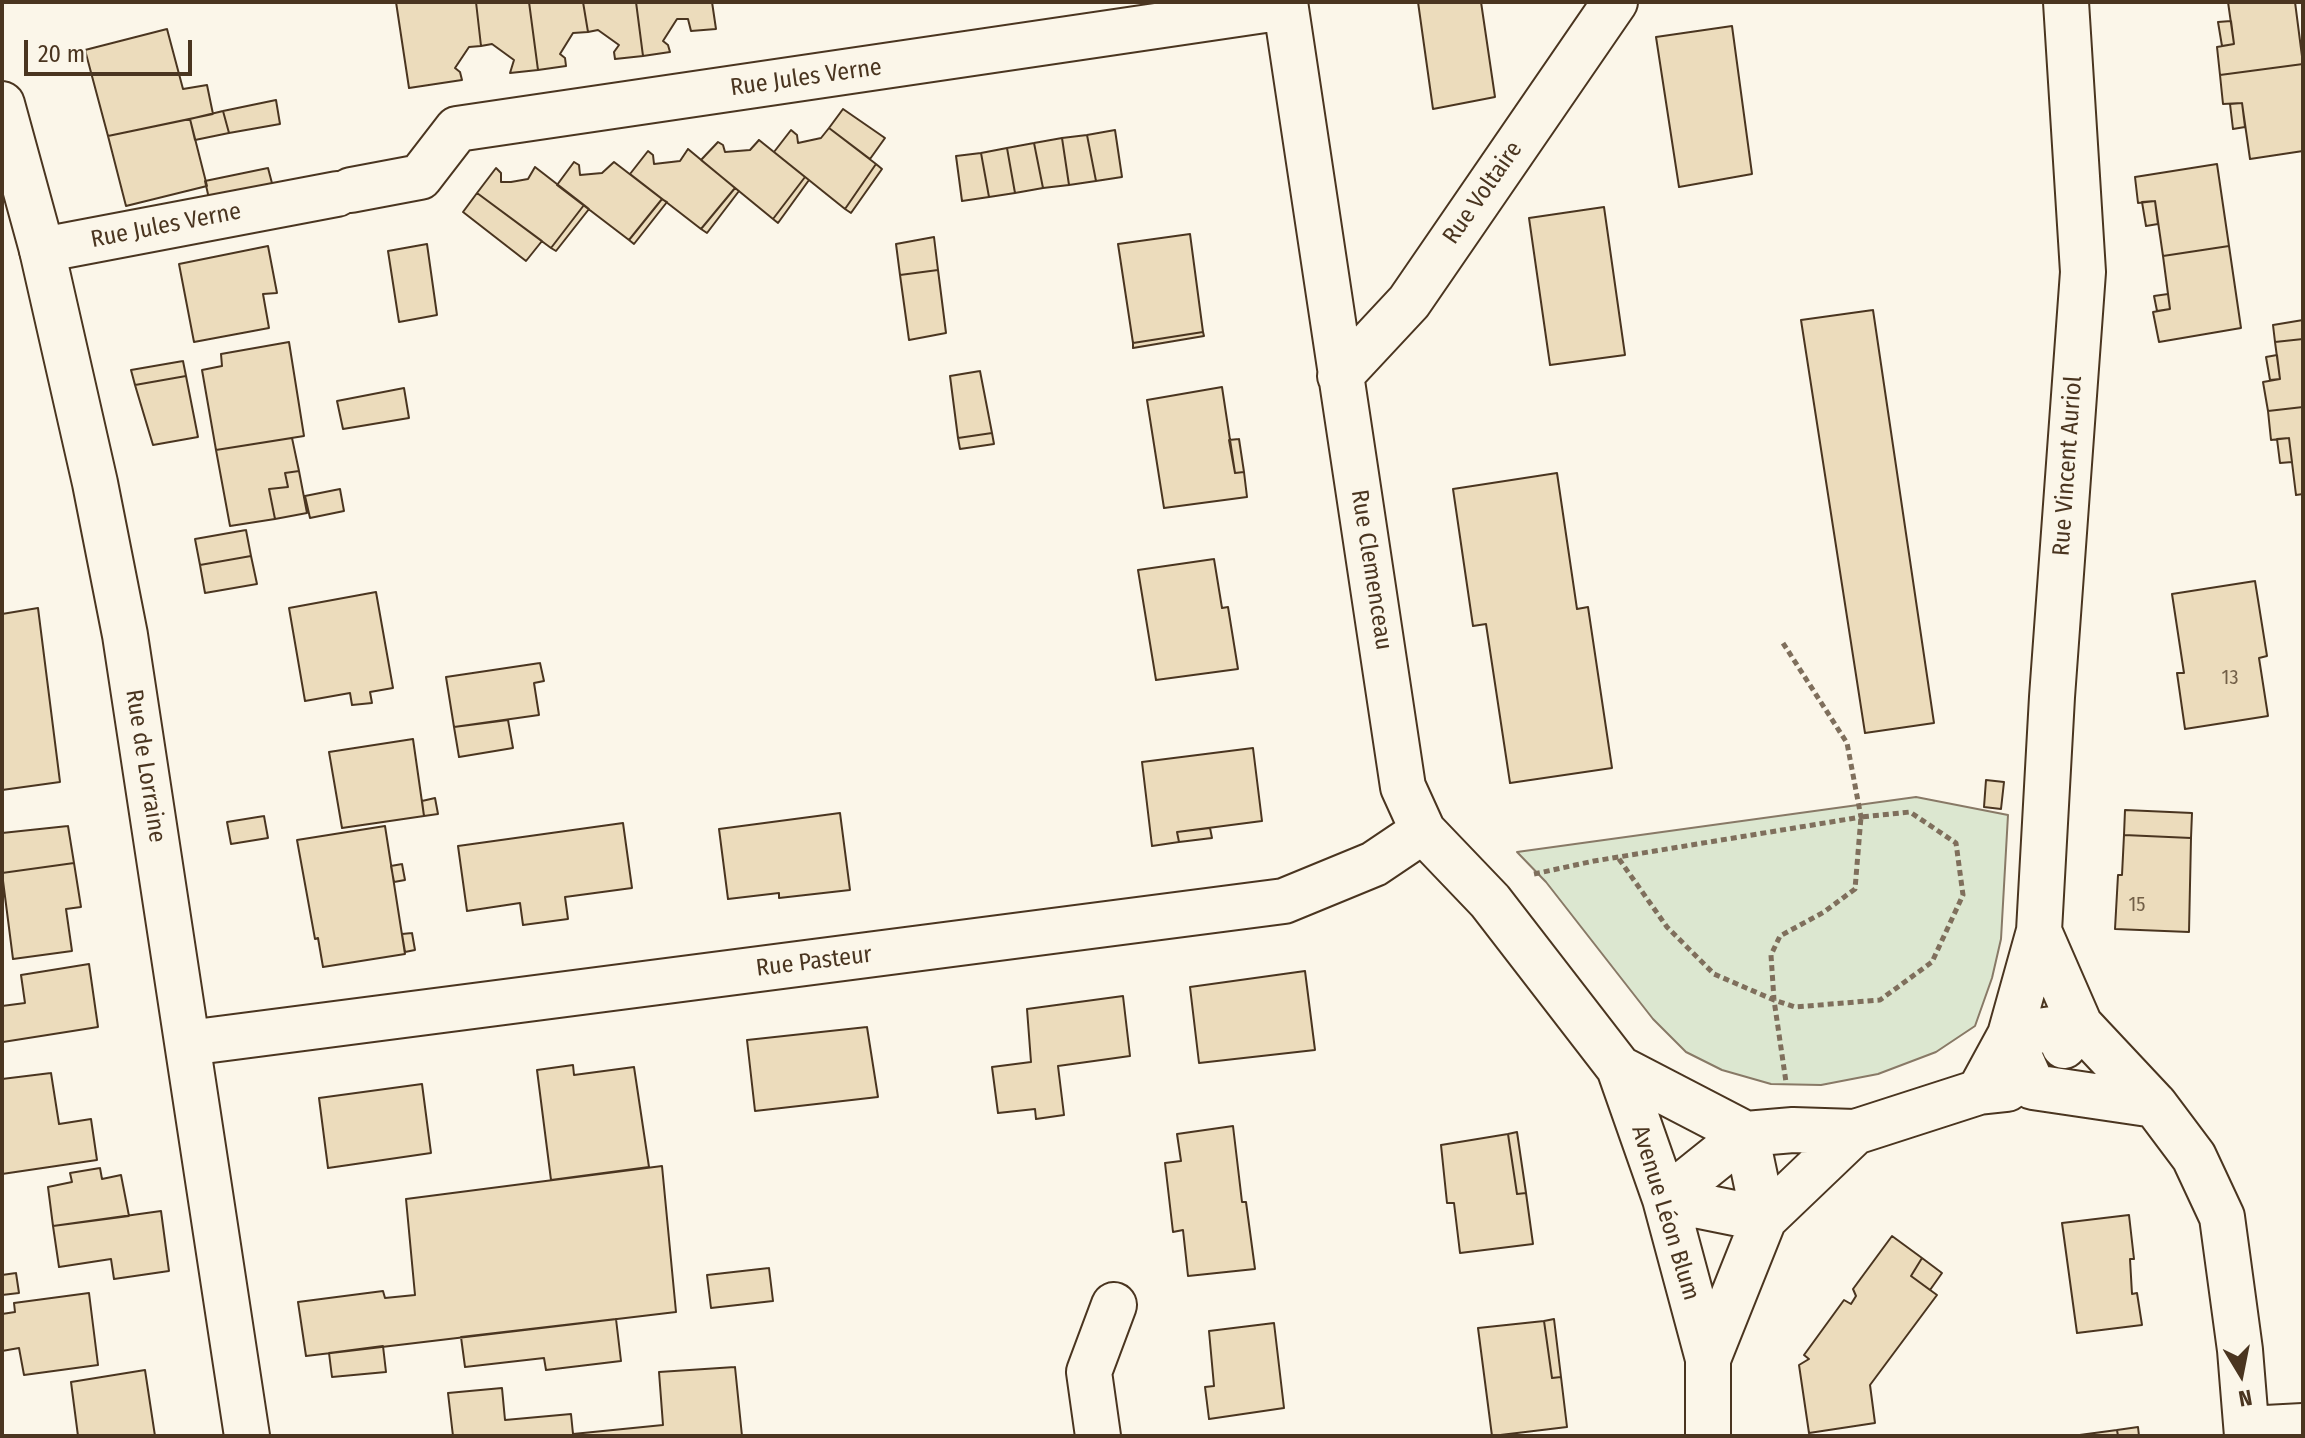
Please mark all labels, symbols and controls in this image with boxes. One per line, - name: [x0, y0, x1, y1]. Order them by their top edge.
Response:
- scale bar: [28, 24, 196, 74]
- text: 20 m: [38, 40, 85, 68]
- street label: Rue Jules Verne: [728, 53, 884, 103]
- street label: Rue Voltaire: [1437, 136, 1529, 250]
- street label: Rue Jules Verne: [88, 197, 244, 255]
- street label: Rue Vincent Auriol: [2047, 375, 2089, 557]
- street label: Rue Clemenceau: [1344, 488, 1398, 652]
- house number: 13: [2222, 666, 2238, 690]
- street label: Rue de Lorraine: [119, 687, 171, 845]
- house number: 15: [2129, 893, 2145, 917]
- street label: Rue Pasteur: [754, 941, 874, 983]
- street label: Avenue Léon Blum: [1625, 1122, 1705, 1304]
- north arrow: [2201, 1334, 2281, 1414]
- text: N: [2236, 1384, 2254, 1413]

